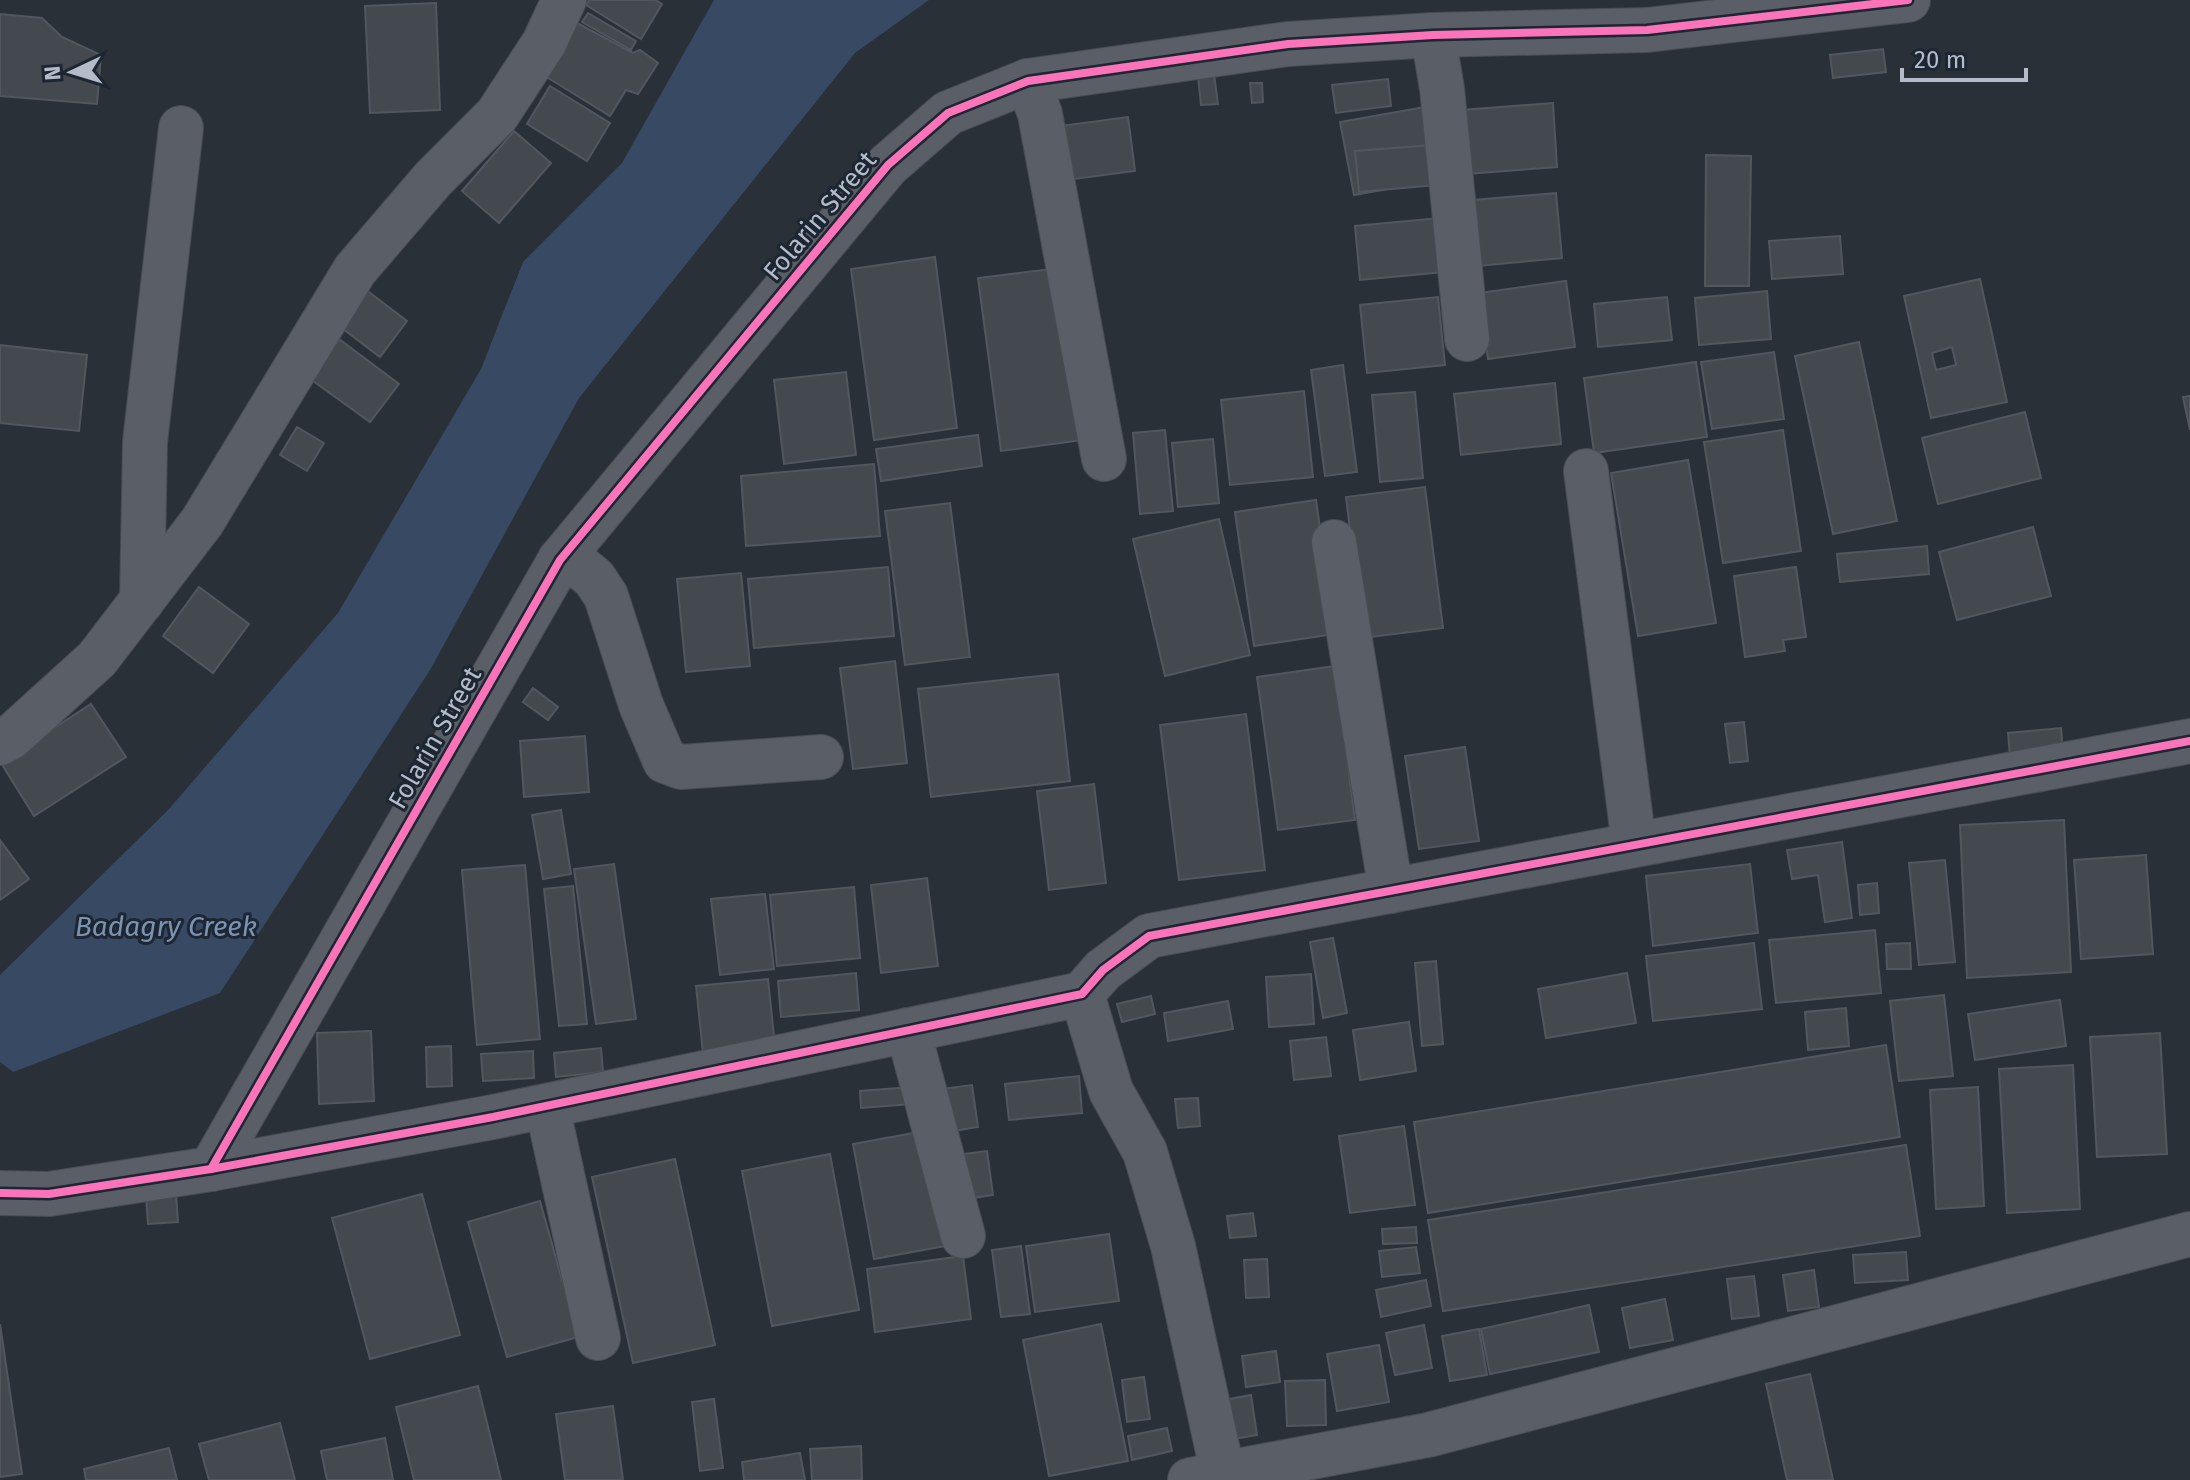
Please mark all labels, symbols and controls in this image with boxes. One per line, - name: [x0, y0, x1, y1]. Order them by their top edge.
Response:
- north arrow: [32, 32, 112, 112]
- scale bar: [1902, 32, 2026, 82]
- text: 20 m: [1914, 46, 1966, 74]
- text: N: [39, 65, 67, 82]
- street label: Folarin Street: [757, 145, 883, 287]
- street label: Folarin Street: [382, 661, 488, 814]
- water label: Badagry Creek: [75, 910, 257, 943]

